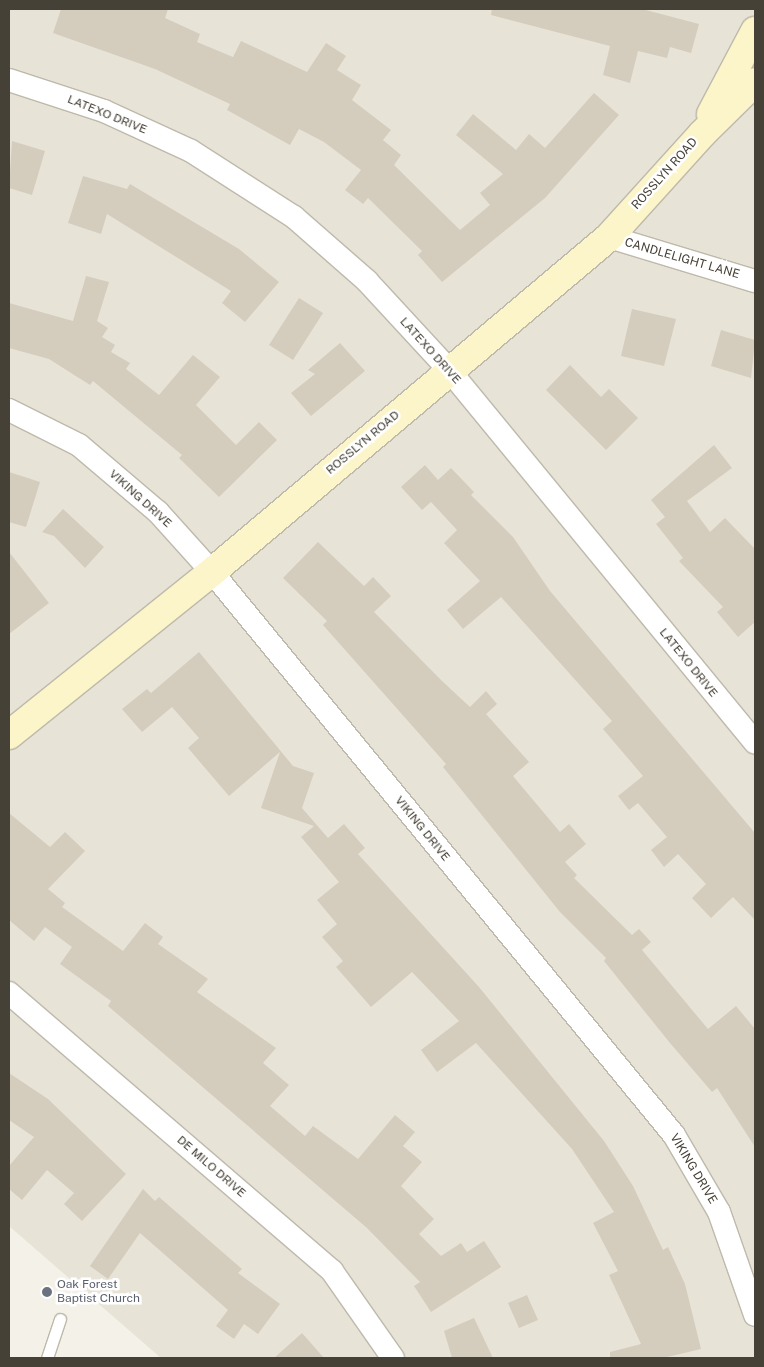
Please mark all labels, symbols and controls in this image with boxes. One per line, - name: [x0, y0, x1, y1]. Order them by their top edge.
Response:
- street label: LATEXO DRIVE: [65, 92, 149, 138]
- street label: ROSSLYN ROAD: [629, 135, 701, 213]
- street label: CANDLELIGHT LANE: [623, 236, 741, 282]
- street label: LATEXO DRIVE: [396, 315, 464, 387]
- street label: ROSSLYN ROAD: [323, 408, 403, 478]
- street label: VIKING DRIVE: [106, 467, 174, 531]
- street label: LATEXO DRIVE: [656, 626, 720, 700]
- street label: VIKING DRIVE: [391, 794, 453, 864]
- street label: VIKING DRIVE: [666, 1131, 720, 1207]
- street label: DE MILO DRIVE: [174, 1133, 248, 1201]
- place label: Oak Forest Baptist Church: [57, 1278, 140, 1306]
- marker: Oak Forest Baptist Church: [41, 1286, 53, 1298]

